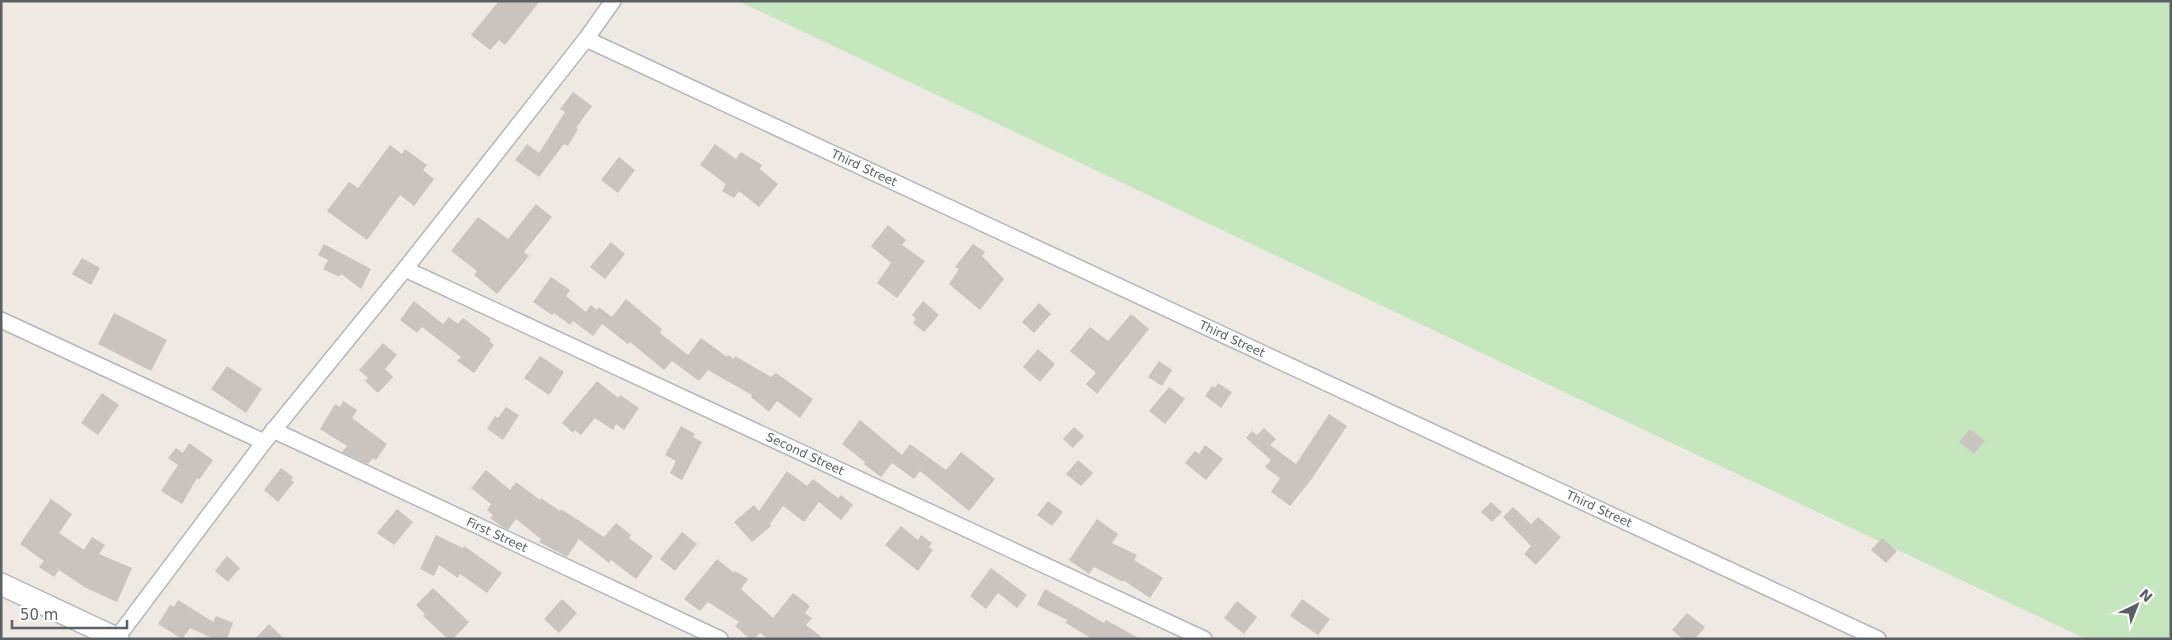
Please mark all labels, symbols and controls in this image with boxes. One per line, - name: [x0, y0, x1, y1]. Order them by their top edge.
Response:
- street label: Third Street: [828, 146, 899, 189]
- street label: Third Street: [1196, 317, 1267, 360]
- street label: Second Street: [764, 430, 846, 478]
- street label: Third Street: [1563, 487, 1634, 530]
- street label: First Street: [464, 515, 530, 555]
- north arrow: [2112, 580, 2162, 630]
- text: N: [2136, 586, 2156, 605]
- scale bar: [12, 598, 128, 630]
- text: 50 m: [20, 606, 58, 624]

